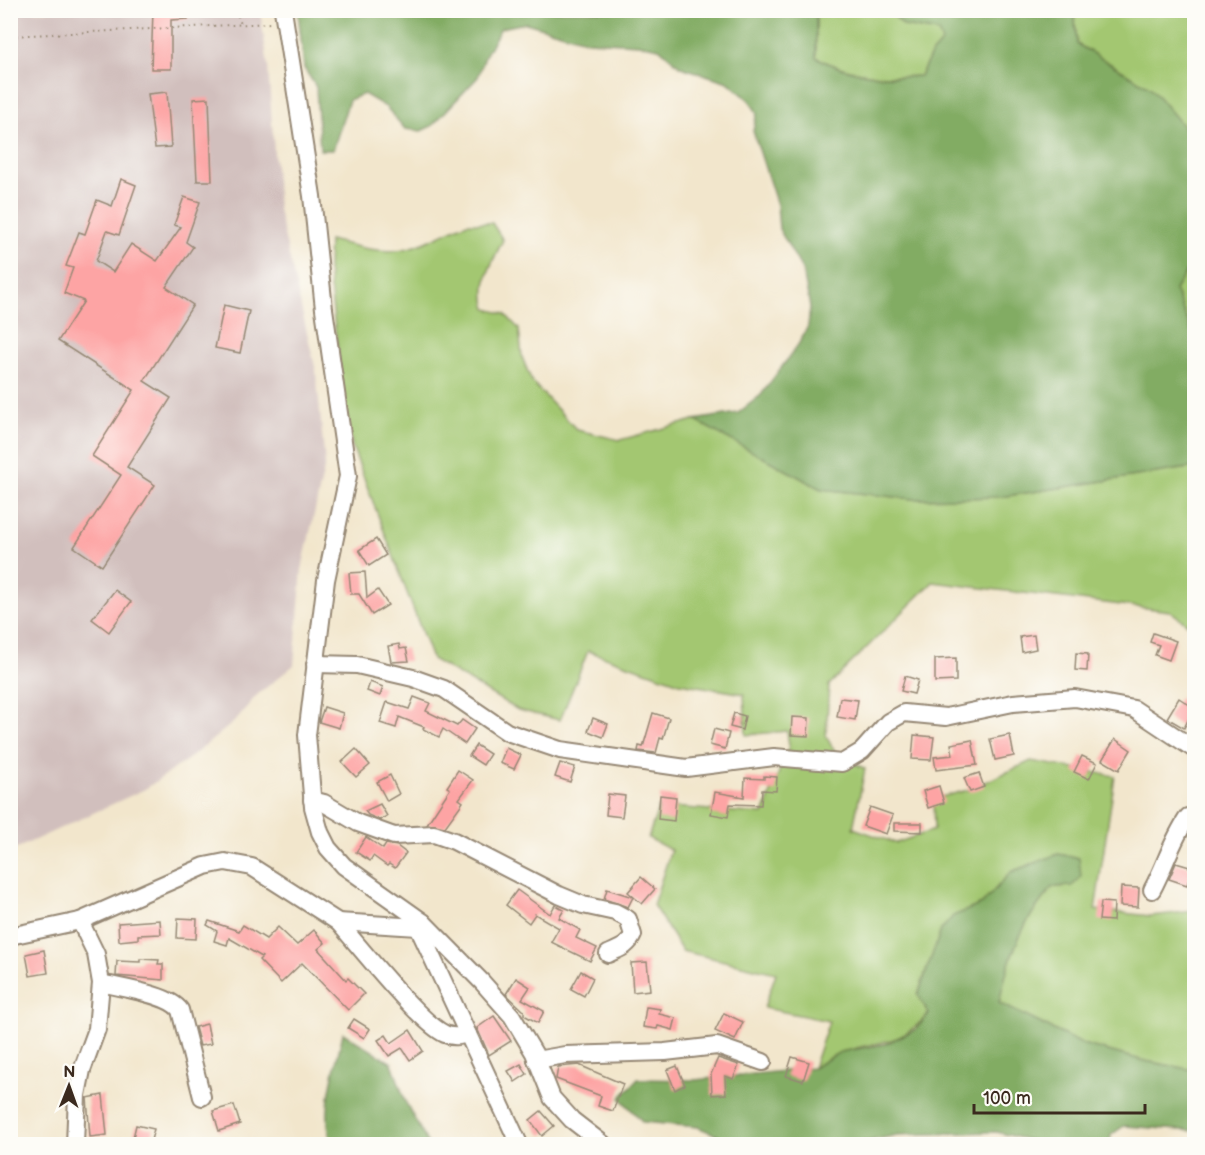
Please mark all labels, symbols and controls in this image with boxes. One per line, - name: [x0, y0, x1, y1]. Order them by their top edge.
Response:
- north arrow: [39, 1056, 99, 1116]
- text: N: [63, 1063, 75, 1082]
- scale bar: [974, 1077, 1145, 1115]
- text: 100 m: [983, 1088, 1031, 1109]

